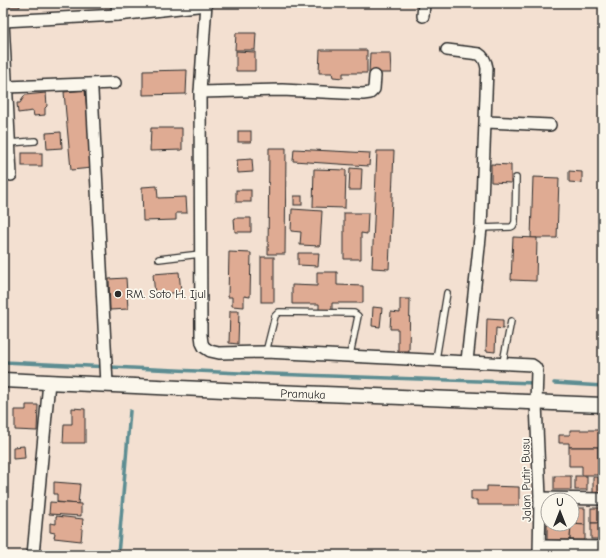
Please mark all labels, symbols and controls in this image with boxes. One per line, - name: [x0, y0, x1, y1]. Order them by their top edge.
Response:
- place label: RM. Soto H. Ijul: [126, 287, 206, 301]
- marker: RM. Soto H. Ijul: [113, 289, 123, 299]
- street label: Pramuka: [280, 386, 326, 402]
- street label: Jalan Putir Busu: [518, 438, 534, 522]
- north arrow: [540, 492, 580, 532]
- text: U: [556, 496, 564, 509]

